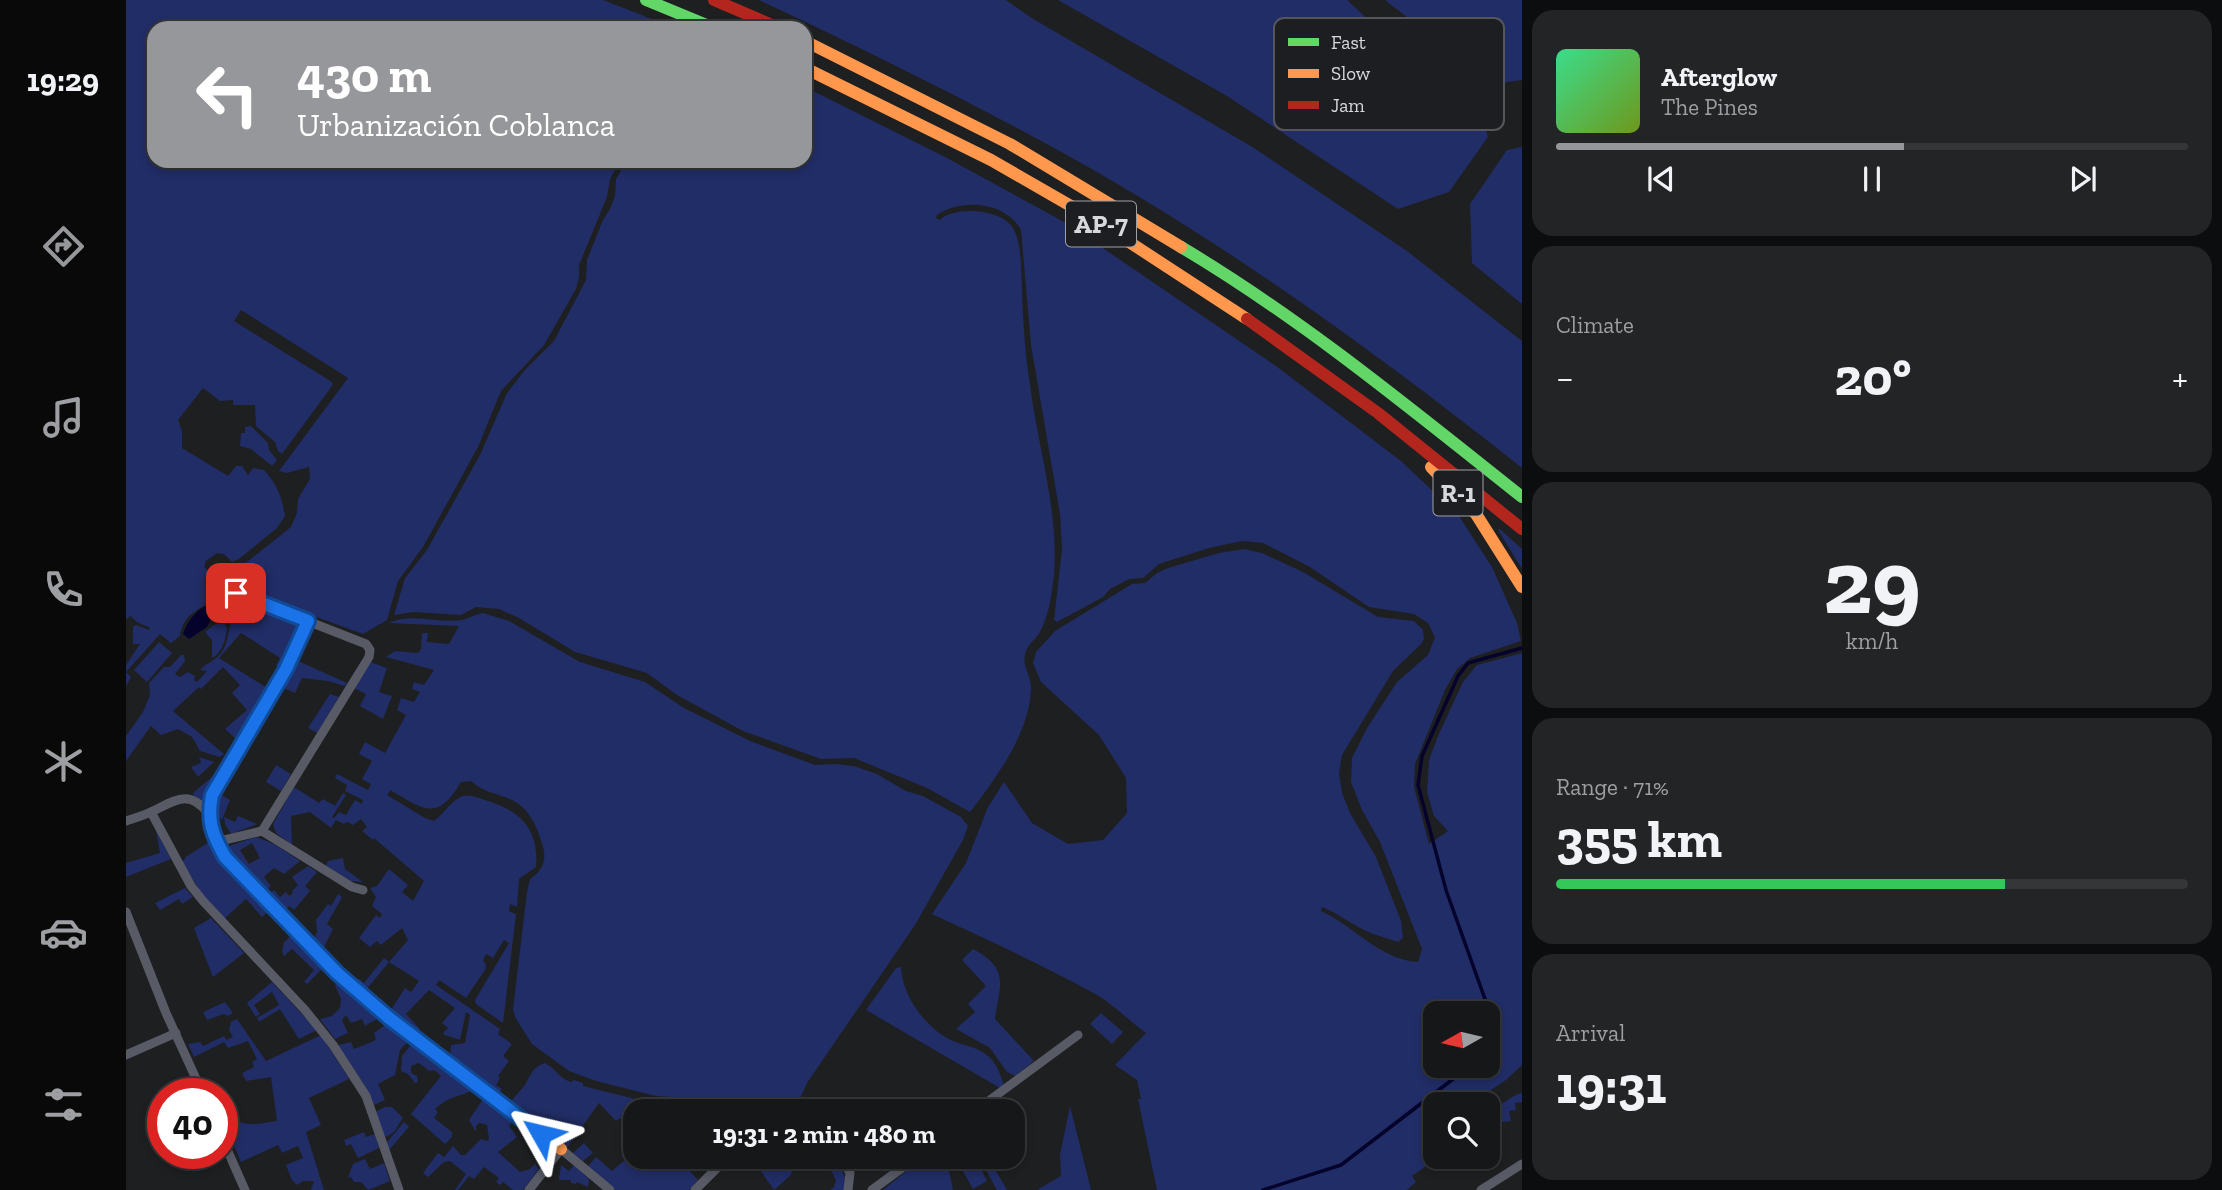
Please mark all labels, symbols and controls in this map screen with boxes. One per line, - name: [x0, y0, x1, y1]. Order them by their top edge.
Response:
- legend: [1274, 18, 1504, 130]
- text: Fast: [1331, 31, 1366, 54]
- text: 430 m: [297, 46, 431, 105]
- icon: left: [182, 49, 273, 140]
- text: 19:29: [27, 61, 99, 99]
- text: Afterglow: [1661, 61, 1777, 93]
- text: Slow: [1331, 62, 1371, 85]
- text: The Pines: [1661, 93, 1758, 121]
- text: Jam: [1331, 94, 1365, 117]
- text: Urbanización Coblanca: [297, 106, 615, 144]
- icon: previous: [1642, 160, 1680, 198]
- icon: pause: [1853, 160, 1891, 198]
- icon: next: [2064, 160, 2102, 198]
- road number: AP-7: [1066, 202, 1136, 246]
- icon: directions: [39, 222, 88, 271]
- text: Climate: [1556, 311, 1634, 339]
- text: 20°: [1835, 346, 1911, 408]
- text: −: [1556, 355, 1574, 401]
- text: +: [2172, 355, 2188, 401]
- icon: music: [39, 393, 88, 442]
- road number: R-1: [1434, 471, 1482, 516]
- text: 29: [1823, 527, 1921, 636]
- pin: [206, 563, 266, 623]
- icon: phone: [39, 565, 88, 614]
- icon: arrive: [217, 574, 255, 612]
- text: km/h: [1846, 627, 1898, 655]
- icon: climate: [39, 737, 88, 786]
- text: Range · 71%: [1556, 773, 1669, 801]
- text: 355 km: [1556, 808, 1722, 870]
- icon: car: [39, 908, 88, 957]
- north arrow: [1423, 1001, 1500, 1078]
- map controls: [1423, 1001, 1500, 1169]
- text: Arrival: [1556, 1019, 1625, 1047]
- text: 19:31: [1556, 1054, 1666, 1116]
- speed limit sign: 40: [147, 1078, 238, 1169]
- icon: filters: [39, 1080, 88, 1129]
- button: search: [1423, 1092, 1500, 1169]
- position arrow: [504, 1097, 578, 1171]
- text: 19:31 · 2 min · 480 m: [713, 1118, 935, 1150]

